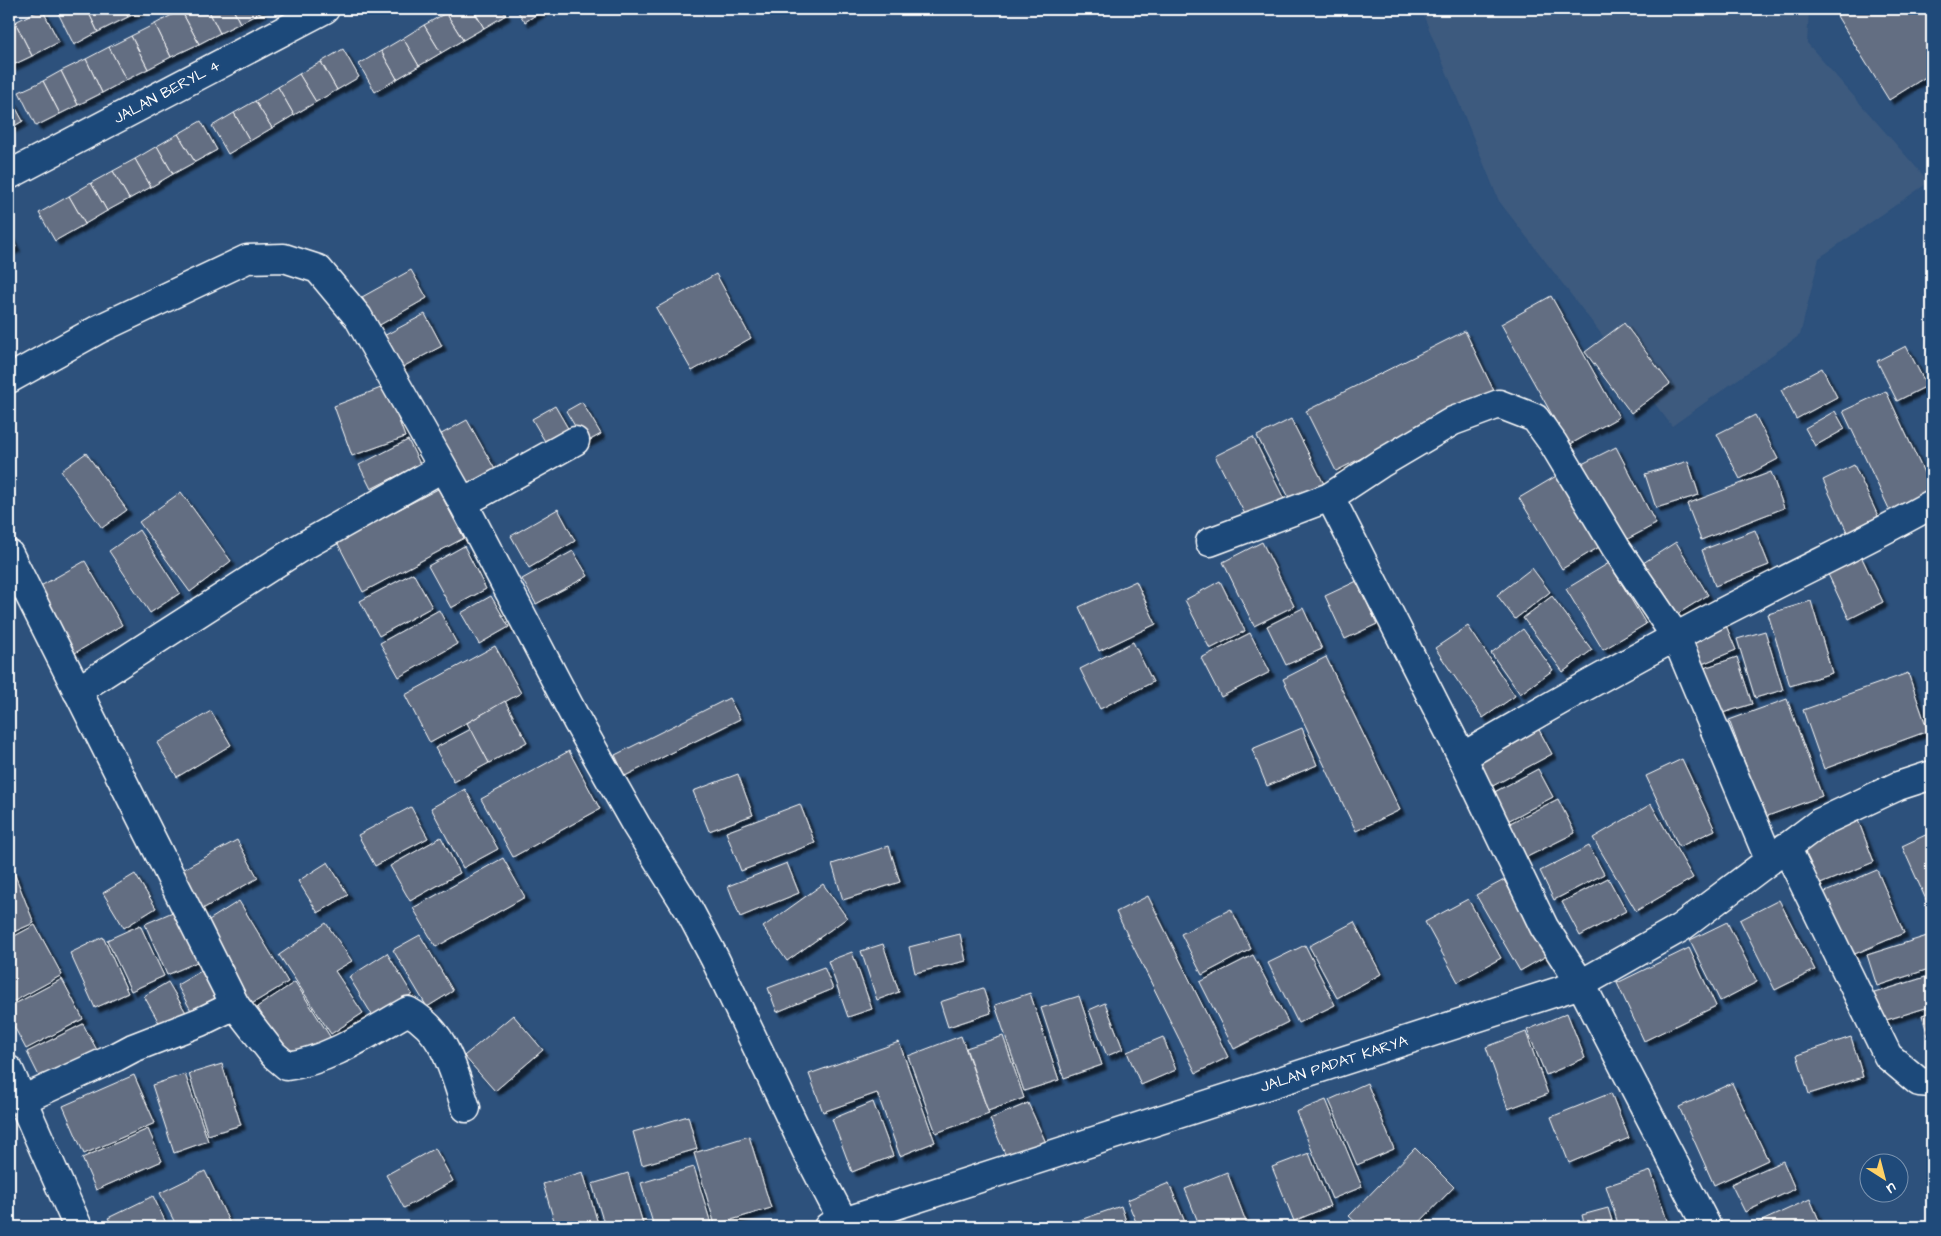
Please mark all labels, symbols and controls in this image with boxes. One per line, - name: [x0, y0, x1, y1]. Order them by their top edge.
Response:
- street label: JALAN BERYL 4: [110, 55, 224, 129]
- street label: JALAN PADAT KARYA: [1258, 1030, 1411, 1098]
- north arrow: [1858, 1154, 1908, 1204]
- text: U: [1882, 1177, 1900, 1198]

